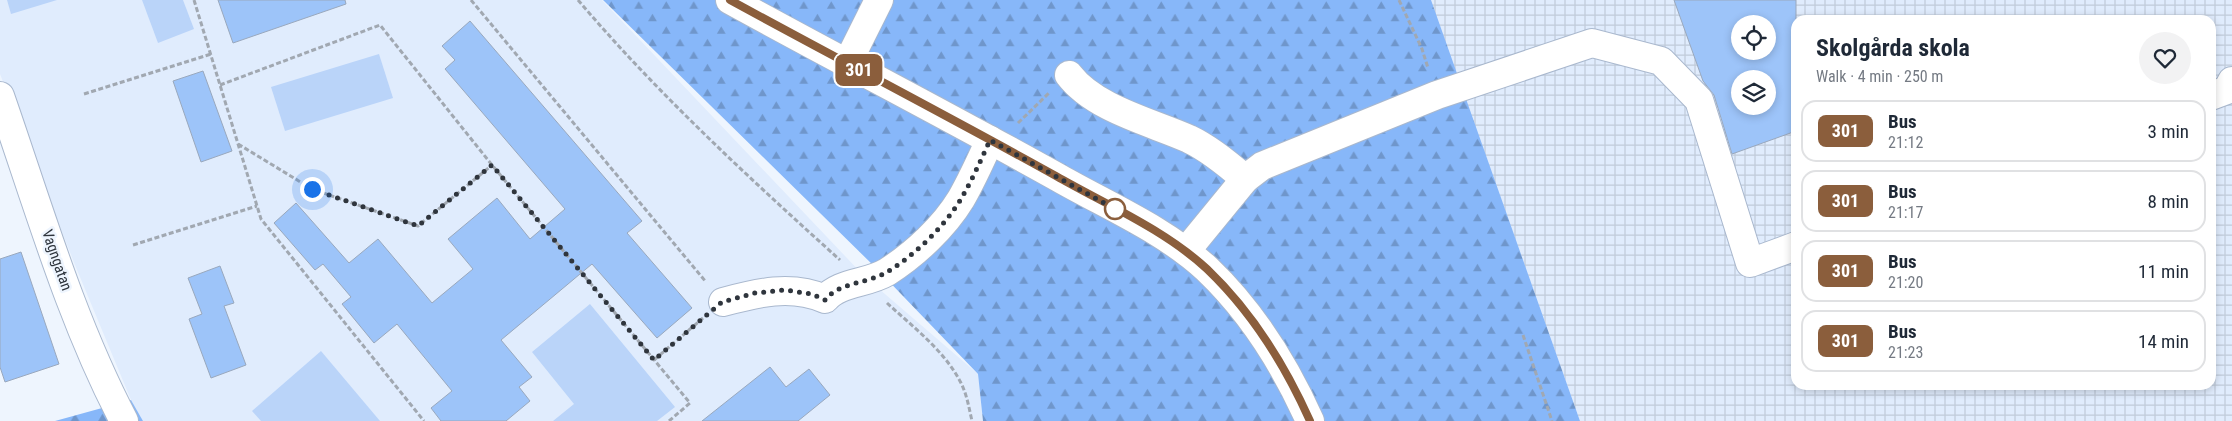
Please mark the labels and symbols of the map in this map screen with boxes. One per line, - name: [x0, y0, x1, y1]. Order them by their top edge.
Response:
- line badge: 301: [830, 54, 888, 86]
- your location: [300, 177, 325, 202]
- unlabelled marker: [1104, 198, 1126, 220]
- street label: Vagngatan: [38, 227, 76, 293]

